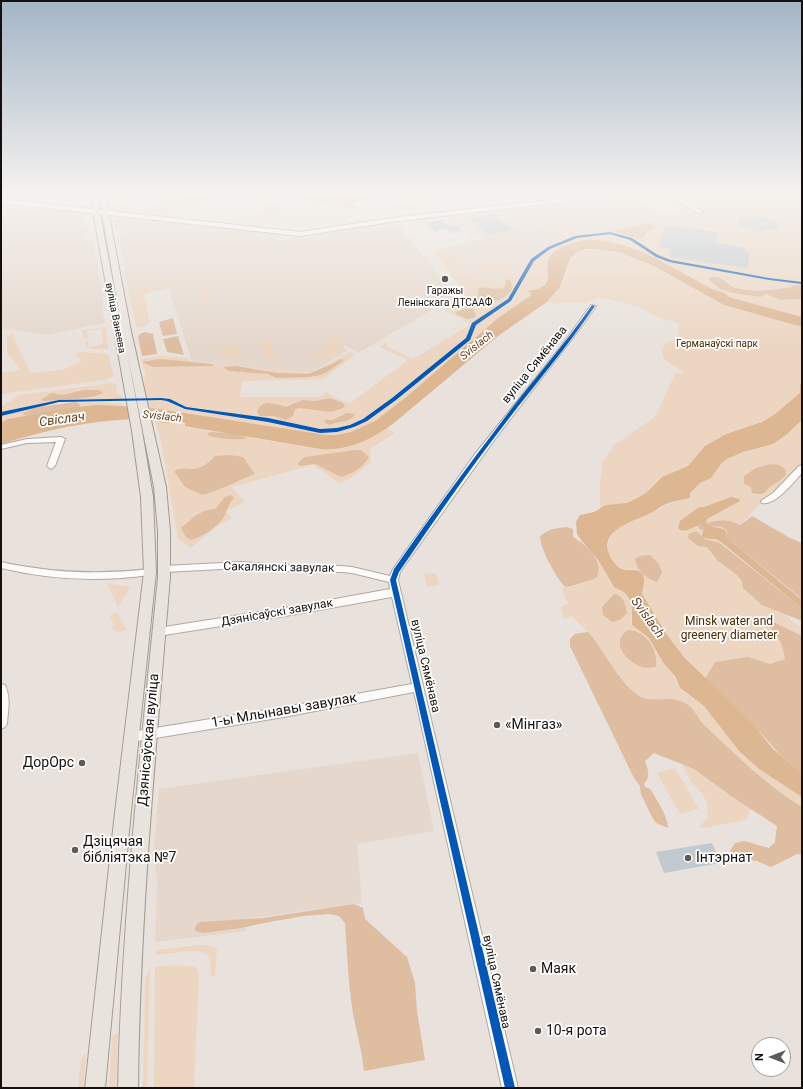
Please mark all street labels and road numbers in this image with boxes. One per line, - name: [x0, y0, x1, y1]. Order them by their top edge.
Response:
- street label: вуліца Ванеева: [102, 282, 128, 354]
- street label: вуліца Сямёнава: [499, 323, 571, 407]
- street label: Сакалянскі завулак: [223, 560, 335, 576]
- street label: Дзянісаўскі завулак: [220, 596, 334, 630]
- street label: вуліца Сямёнава: [407, 618, 443, 714]
- street label: Дзянісаўская вуліца: [135, 673, 163, 807]
- street label: 1-ы Млынавы завулак: [210, 690, 358, 732]
- street label: вуліца Сямёнава: [479, 934, 513, 1030]

